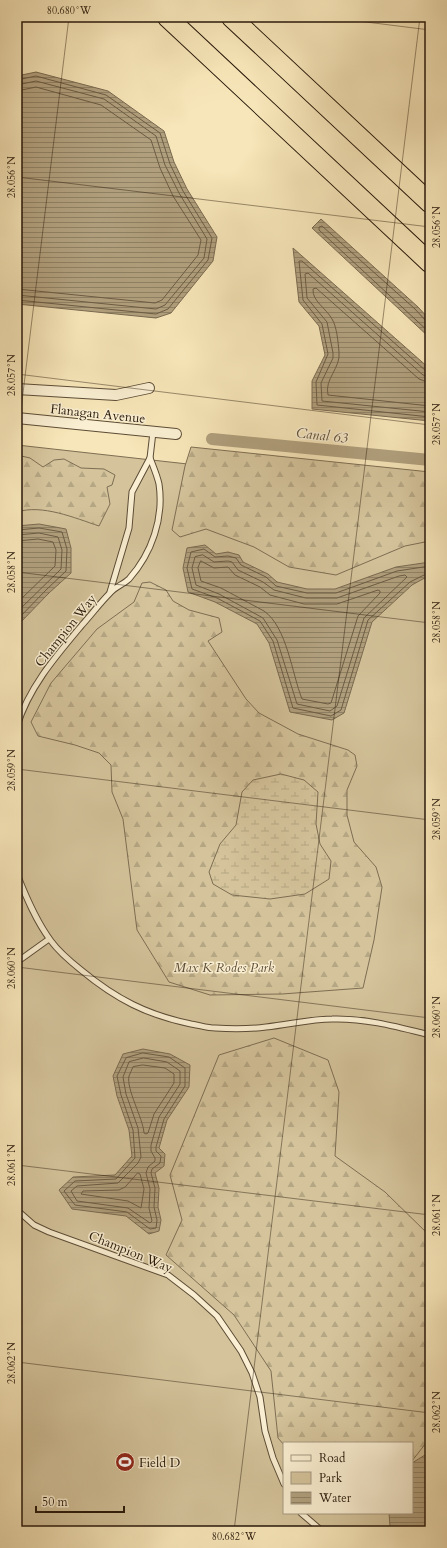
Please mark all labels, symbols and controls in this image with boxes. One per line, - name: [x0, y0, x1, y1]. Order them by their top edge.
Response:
- text: 80.680°W: [47, 4, 92, 18]
- text: 28.056°N: [5, 156, 19, 198]
- text: 28.056°N: [430, 206, 444, 248]
- text: 28.057°N: [5, 354, 19, 396]
- street label: Flanagan Avenue: [50, 400, 146, 428]
- text: 28.057°N: [430, 403, 444, 445]
- water label: Canal 63: [295, 423, 349, 448]
- text: 28.058°N: [5, 551, 19, 593]
- street label: Champion Way: [31, 590, 101, 671]
- text: 28.058°N: [430, 601, 444, 643]
- text: 28.059°N: [5, 749, 19, 791]
- text: 28.059°N: [430, 798, 444, 840]
- text: 28.060°N: [5, 947, 19, 989]
- park label: Max K Rodes Park: [174, 959, 275, 977]
- text: 28.060°N: [430, 996, 444, 1038]
- text: 28.061°N: [5, 1144, 19, 1186]
- text: 28.061°N: [430, 1194, 444, 1236]
- street label: Champion Way: [86, 1227, 175, 1277]
- text: 28.062°N: [5, 1342, 19, 1384]
- text: 28.062°N: [430, 1391, 444, 1433]
- legend: [283, 1442, 413, 1514]
- text: Road: [319, 1450, 346, 1466]
- sports icon: Field D: [114, 1451, 136, 1473]
- place label: Field D: [139, 1454, 180, 1472]
- text: Park: [319, 1470, 343, 1486]
- scale bar: [36, 1488, 124, 1514]
- text: Water: [318, 1490, 352, 1506]
- text: 50 m: [42, 1494, 69, 1510]
- text: 80.682°W: [212, 1530, 257, 1544]

